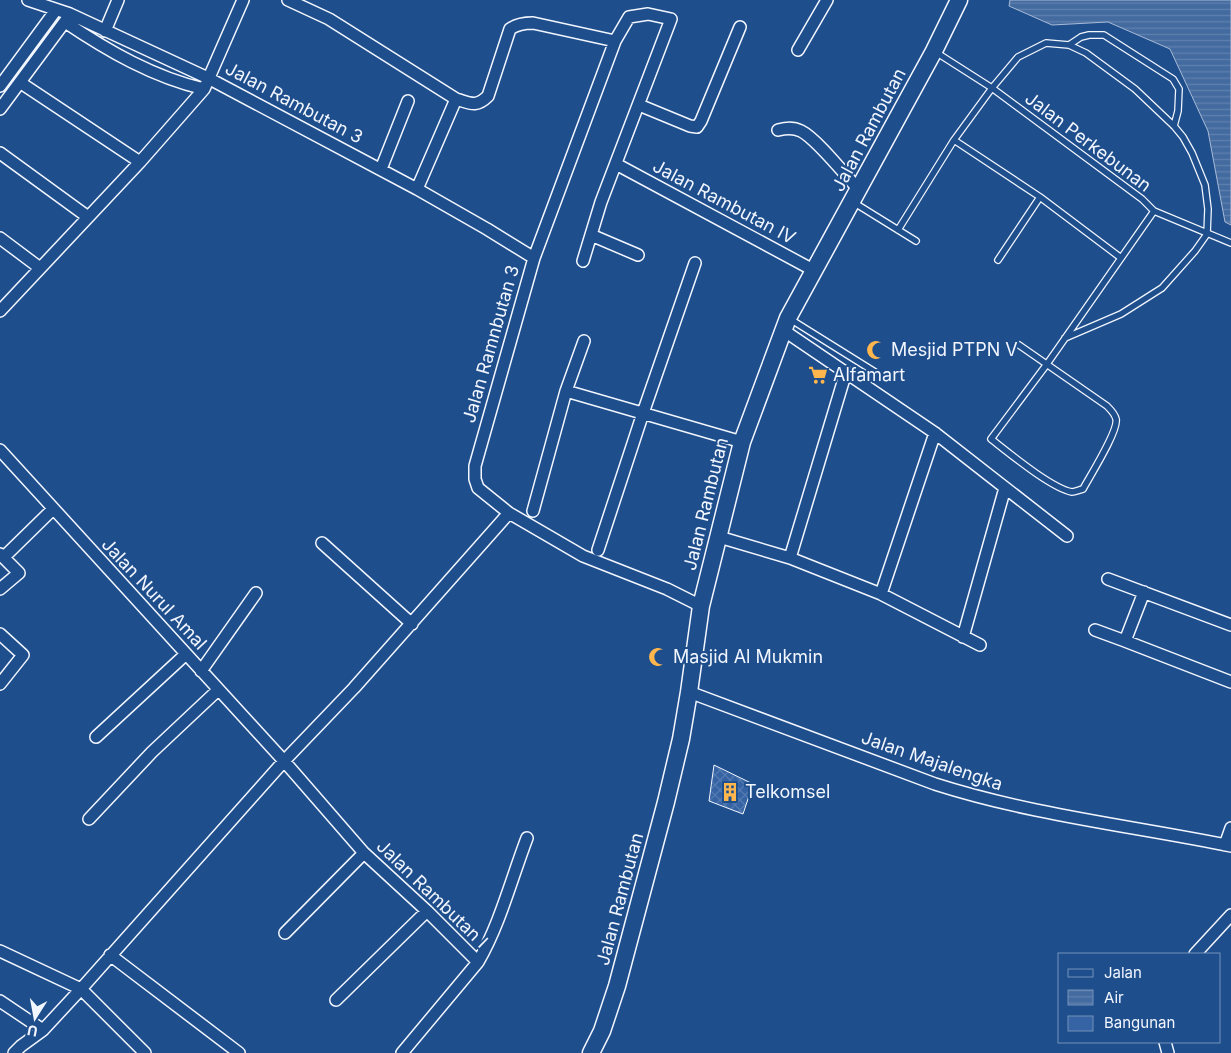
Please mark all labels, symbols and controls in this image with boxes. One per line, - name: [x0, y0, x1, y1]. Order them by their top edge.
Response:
- street label: Jalan Rambutan 3: [222, 57, 366, 148]
- street label: Jalan Rambutan: [827, 65, 910, 195]
- street label: Jalan Perkebunan: [1021, 87, 1156, 196]
- street label: Jalan Rambutan IV: [649, 155, 799, 248]
- street label: Jalan Ramnbutan 3: [458, 263, 523, 425]
- mosque icon: Mesjid PTPN V: [865, 339, 887, 361]
- place label: Mesjid PTPN V: [891, 339, 1018, 360]
- supermarket icon: Alfamart: [807, 364, 829, 386]
- place label: Alfamart: [833, 364, 905, 385]
- street label: Jalan Rambutan: [679, 435, 732, 573]
- street label: Jalan Nurul Amal: [97, 534, 211, 654]
- mosque icon: Masjid Al Mukmin: [647, 646, 669, 668]
- place label: Masjid Al Mukmin: [673, 646, 823, 667]
- street label: Jalan Majalengka: [859, 727, 1006, 795]
- building icon: Telkomsel: [719, 781, 741, 803]
- place label: Telkomsel: [745, 781, 830, 802]
- street label: Jalan Rambutan: [592, 830, 647, 967]
- street label: Jalan Rambutan I: [372, 835, 492, 952]
- legend: [1058, 953, 1221, 1043]
- text: Jalan: [1104, 963, 1142, 982]
- text: Air: [1104, 988, 1124, 1007]
- north arrow: [10, 993, 60, 1043]
- text: Bangunan: [1104, 1013, 1175, 1032]
- text: U: [26, 1022, 39, 1041]

